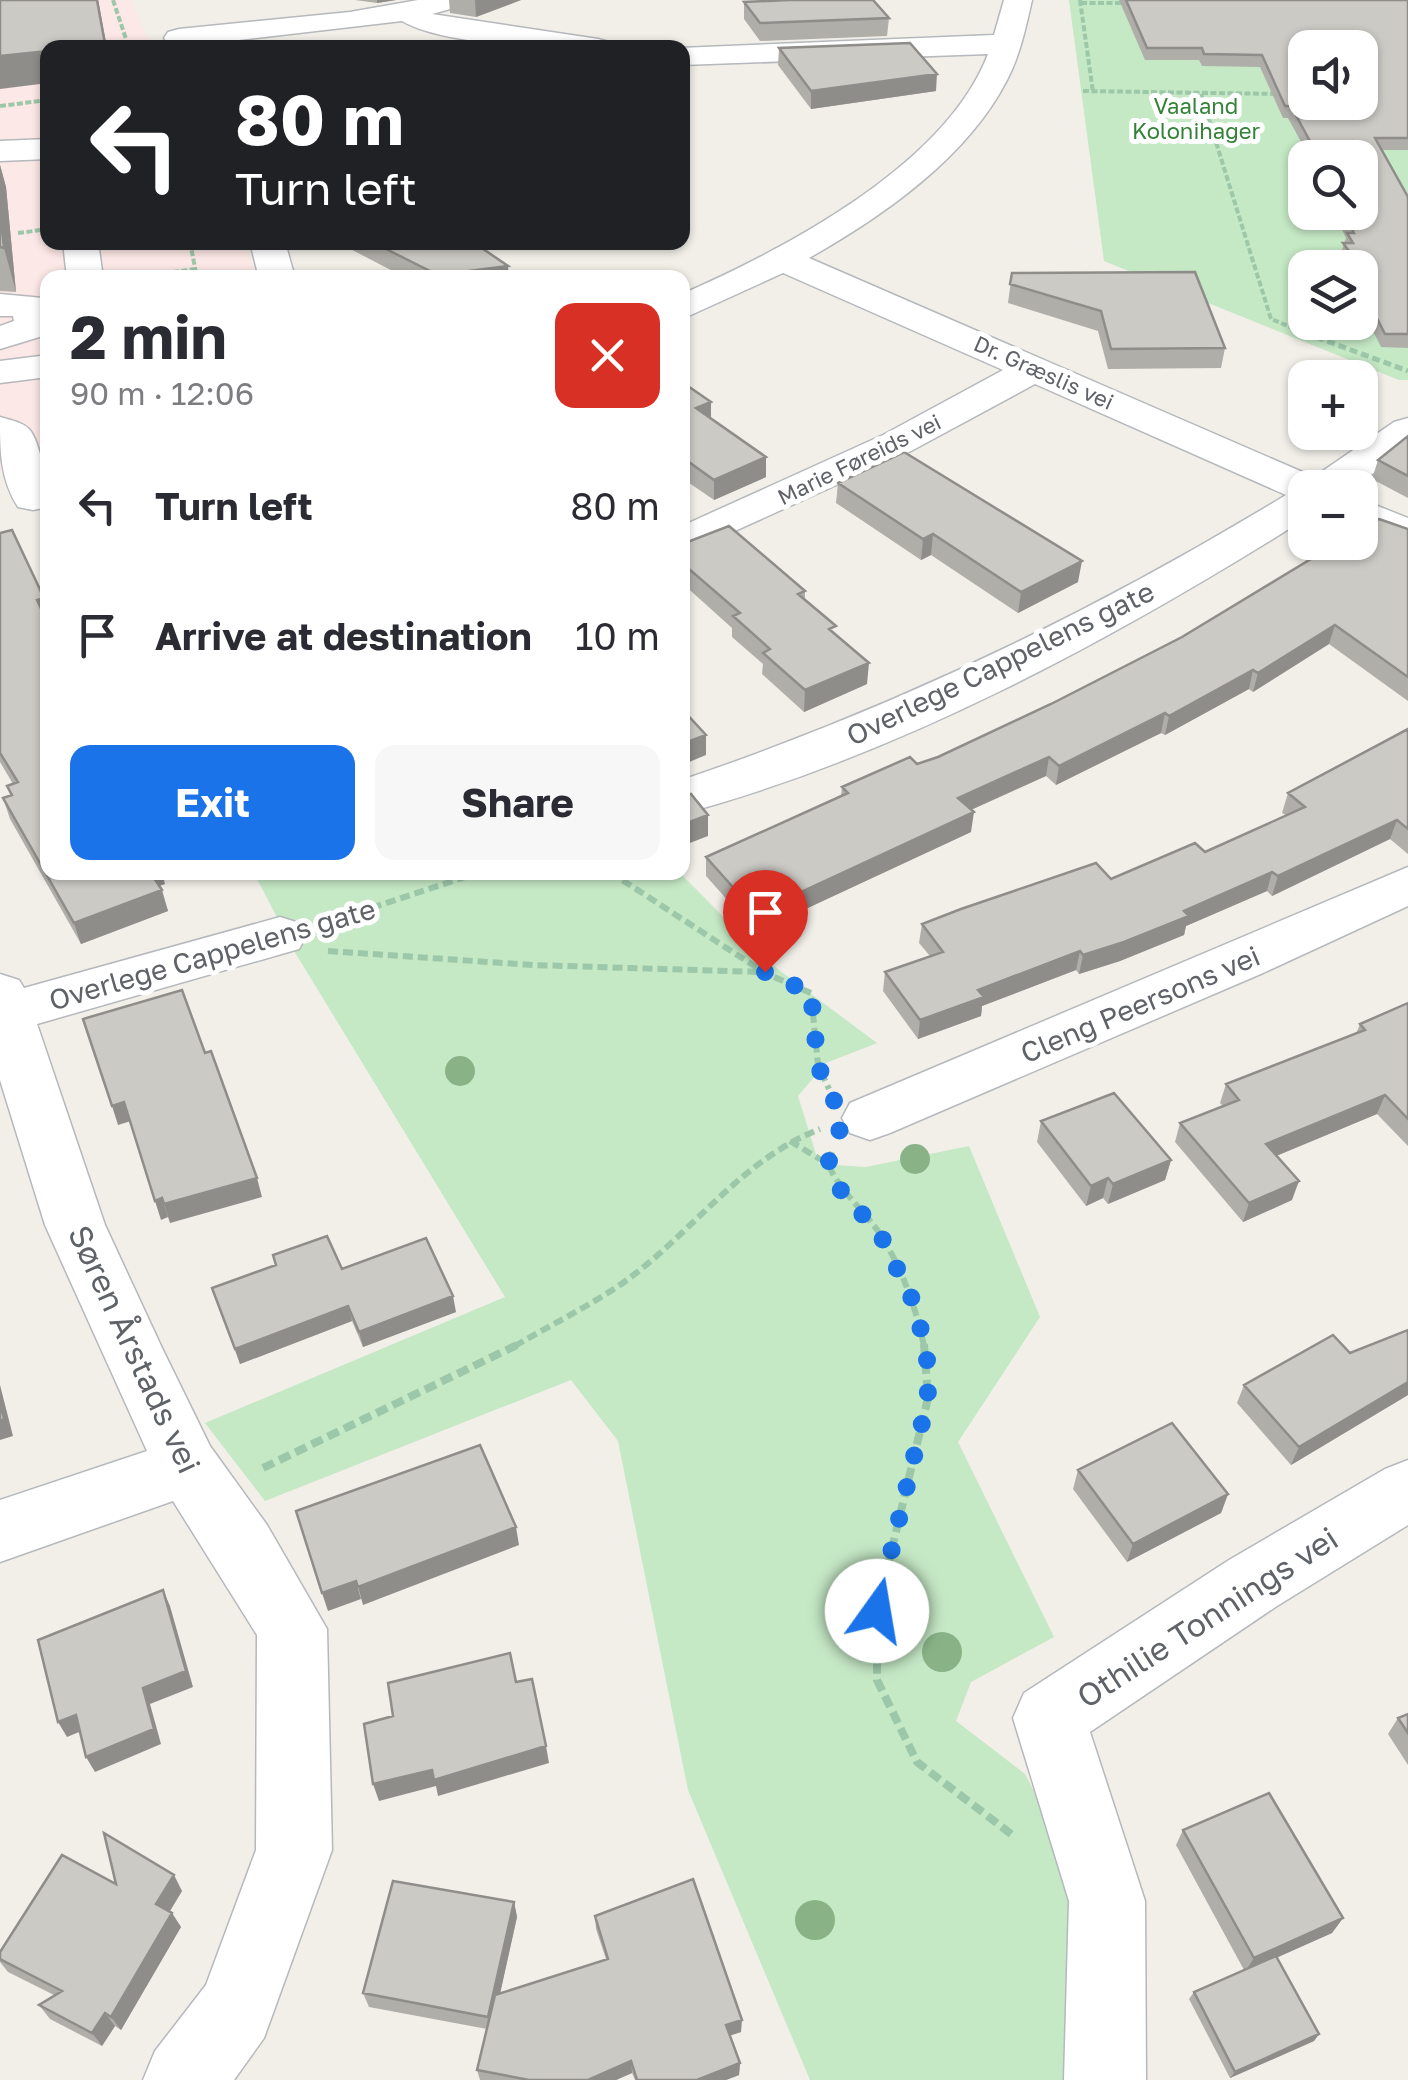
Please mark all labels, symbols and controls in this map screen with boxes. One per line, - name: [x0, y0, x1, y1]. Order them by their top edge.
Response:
- map controls: [1288, 30, 1378, 560]
- button: sound: [1288, 30, 1378, 120]
- text: 80 m: [235, 76, 404, 160]
- icon: left: [70, 80, 200, 210]
- park label: Vaaland Kolonihager: [1132, 92, 1261, 144]
- button: search: [1288, 140, 1378, 230]
- text: Turn left: [235, 161, 417, 215]
- button: layers: [1288, 250, 1378, 340]
- text: 2 min: [70, 300, 227, 372]
- button: close: [555, 303, 660, 408]
- street label: Dr. Græslis vei: [970, 329, 1118, 415]
- button: +: [1288, 360, 1378, 450]
- text: 90 m · 12:06: [70, 374, 254, 412]
- street label: Marie Føreids vei: [773, 408, 945, 510]
- button: −: [1288, 470, 1378, 560]
- icon: left: [70, 478, 125, 533]
- text: Turn left: [155, 483, 313, 528]
- text: 80 m: [570, 483, 660, 528]
- street label: Overlege Cappelens gate: [841, 574, 1159, 752]
- icon: arrive: [70, 608, 125, 663]
- text: Arrive at destination: [155, 613, 532, 658]
- text: 10 m: [575, 613, 660, 658]
- button: Exit: [70, 745, 355, 860]
- button: Share: [375, 745, 660, 860]
- pin: [723, 870, 808, 973]
- icon: arrive: [738, 885, 793, 940]
- street label: Overlege Cappelens gate: [45, 892, 379, 1016]
- street label: Cleng Peersons vei: [1016, 939, 1264, 1069]
- street label: Søren Årstads vei: [61, 1219, 209, 1479]
- street label: Othilie Tonnings vei: [1070, 1519, 1344, 1715]
- position arrow: [825, 1559, 929, 1663]

